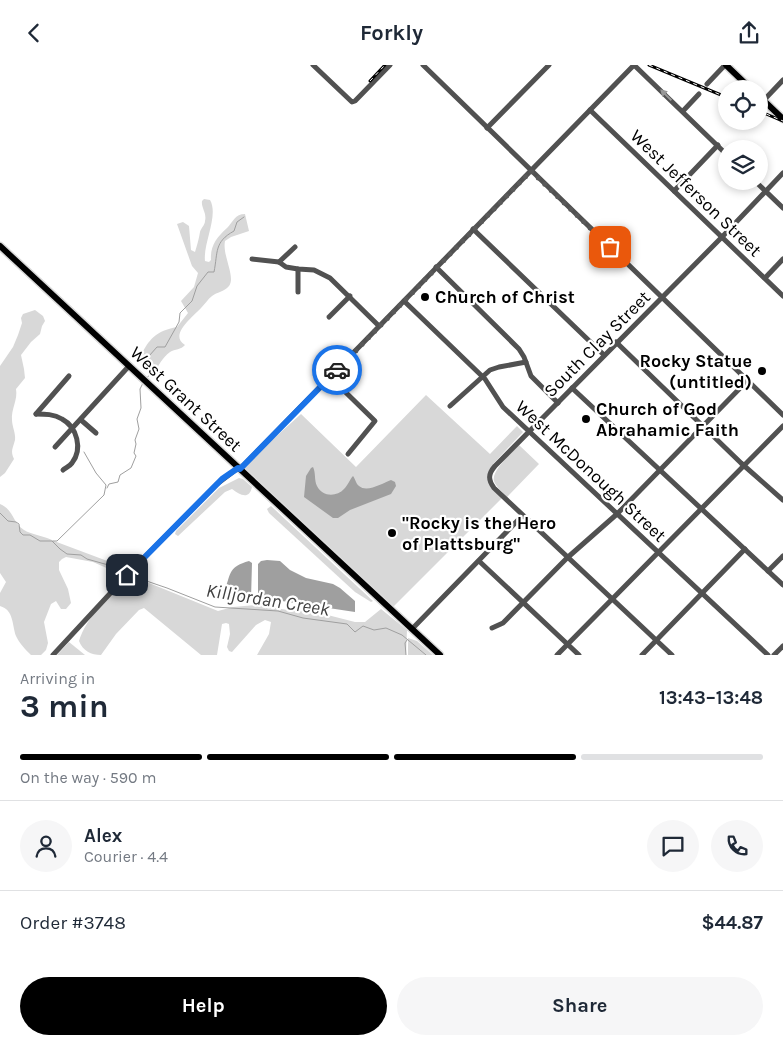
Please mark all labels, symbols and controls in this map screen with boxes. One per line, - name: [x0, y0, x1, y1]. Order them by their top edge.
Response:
- icon: back: [20, 19, 48, 47]
- icon: share: [735, 19, 763, 47]
- text: Forkly: [360, 20, 423, 46]
- map controls: [718, 80, 768, 190]
- button: locate: [718, 80, 768, 130]
- one-way arrow: [660, 90, 672, 102]
- street label: West Jefferson Street: [626, 125, 766, 261]
- button: layers: [718, 140, 768, 190]
- pin: [589, 226, 631, 268]
- icon: bag: [596, 233, 624, 261]
- place label: Church of Christ: [435, 286, 575, 308]
- street label: South Clay Street: [539, 286, 655, 402]
- marker: Church of Christ: [419, 291, 431, 303]
- street label: West Grant Street: [126, 342, 247, 457]
- courier: [312, 345, 362, 395]
- place label: Rocky Statue (untitled): [640, 350, 752, 393]
- icon: car: [323, 356, 351, 384]
- marker: Rocky Statue (untitled): [756, 365, 768, 377]
- street label: West McDonough Street: [511, 395, 671, 547]
- place label: Church of God Abrahamic Faith: [596, 398, 739, 441]
- marker: Church of God Abrahamic Faith: [580, 413, 592, 425]
- place label: "Rocky is the Hero of Plattsburg": [402, 512, 556, 555]
- marker: "Rocky is the Hero of Plattsburg": [386, 527, 398, 539]
- pin: [106, 554, 148, 596]
- icon: home: [113, 561, 141, 589]
- water label: Killjordan Creek: [205, 579, 331, 621]
- text: Arriving in: [20, 669, 95, 688]
- text: 13:43–13:48: [659, 687, 763, 709]
- text: 3 min: [20, 688, 109, 725]
- text: On the way · 590 m: [20, 768, 156, 787]
- button: person: [20, 820, 72, 872]
- button: chat: [647, 820, 699, 872]
- button: phone: [711, 820, 763, 872]
- text: Alex: [84, 825, 122, 847]
- text: Courier · 4.4: [84, 847, 168, 866]
- text: Order #3748: [20, 912, 126, 934]
- text: $44.87: [701, 912, 763, 934]
- button: Help: [20, 977, 387, 1035]
- button: Share: [397, 977, 763, 1035]

